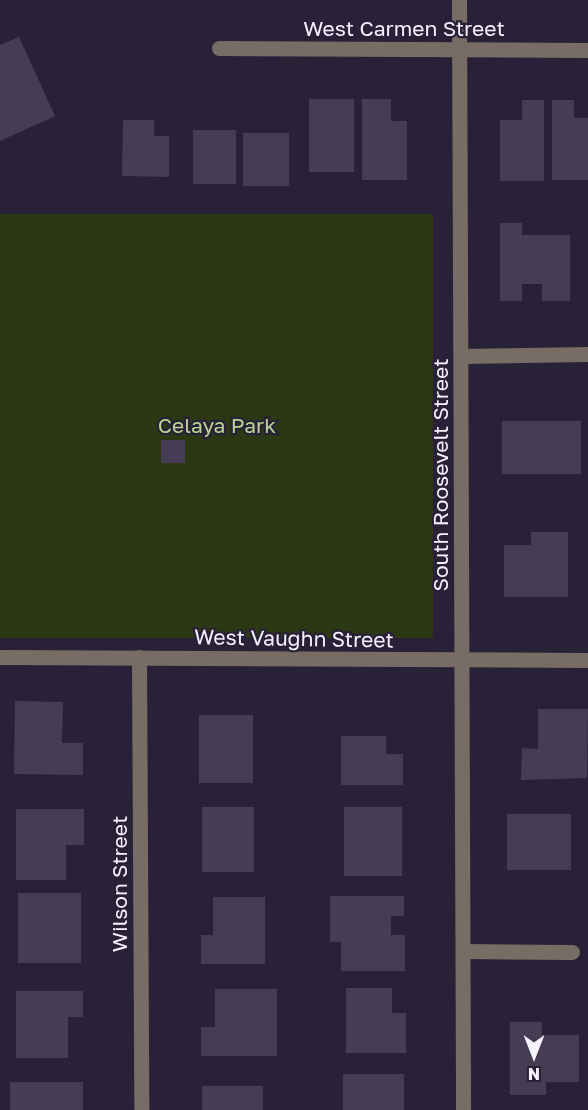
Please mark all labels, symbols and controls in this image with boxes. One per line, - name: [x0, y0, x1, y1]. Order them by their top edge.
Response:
- street label: West Carmen Street: [303, 15, 505, 41]
- street label: South Roosevelt Street: [427, 358, 453, 592]
- park label: Celaya Park: [158, 412, 276, 438]
- street label: West Vaughn Street: [194, 624, 394, 652]
- street label: Wilson Street: [106, 816, 132, 952]
- north arrow: [504, 1026, 564, 1086]
- text: N: [528, 1064, 540, 1084]

